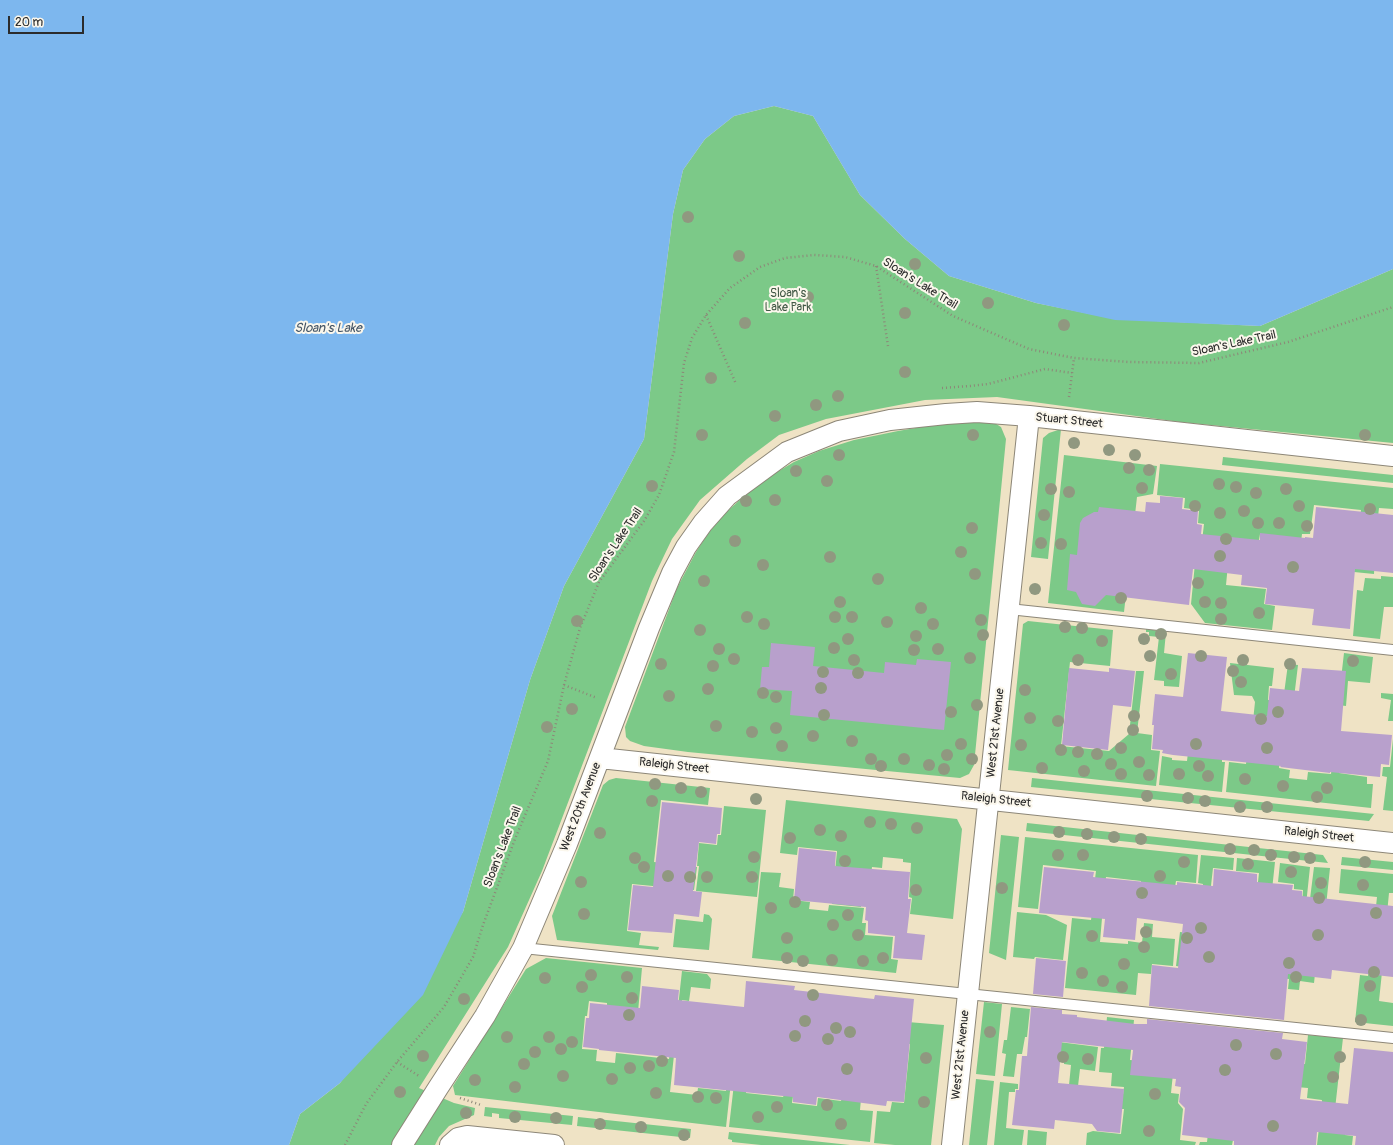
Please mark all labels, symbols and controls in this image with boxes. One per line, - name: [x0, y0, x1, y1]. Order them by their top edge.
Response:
- scale bar: [10, 8, 86, 34]
- text: 20 m: [15, 15, 43, 30]
- street label: Sloan's Lake Trail: [880, 255, 960, 313]
- park label: Sloan's Lake Park: [765, 287, 811, 315]
- water label: Sloan's Lake: [294, 321, 362, 337]
- street label: Sloan's Lake Trail: [1191, 328, 1277, 360]
- street label: Stuart Street: [1035, 410, 1103, 432]
- street label: Sloan's Lake Trail: [586, 505, 646, 585]
- street label: West 21st Avenue: [984, 687, 1008, 779]
- street label: Raleigh Street: [638, 755, 710, 777]
- street label: West 20th Avenue: [557, 761, 605, 853]
- street label: Raleigh Street: [960, 789, 1032, 811]
- street label: Sloan's Lake Trail: [481, 804, 525, 890]
- street label: Raleigh Street: [1283, 824, 1355, 846]
- street label: West 21st Avenue: [949, 1009, 973, 1101]

